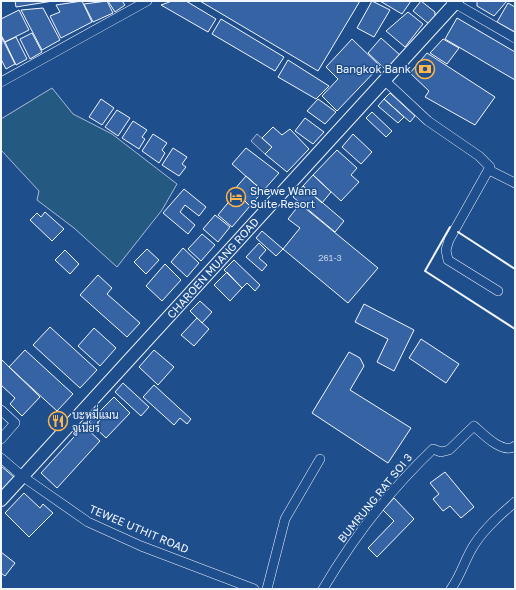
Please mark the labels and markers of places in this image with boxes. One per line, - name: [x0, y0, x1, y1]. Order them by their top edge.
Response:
- bank icon: Bangkok Bank: [414, 58, 436, 80]
- place label: Bangkok Bank: [336, 62, 411, 75]
- place label: Shewe Wana Suite Resort: [250, 184, 317, 210]
- hotel icon: Shewe Wana Suite Resort: [225, 186, 247, 208]
- place label: บะหมี่แมน จูเนียร์: [72, 404, 119, 436]
- restaurant icon: บะหมี่แมน จูเนียร์: [47, 410, 69, 432]

